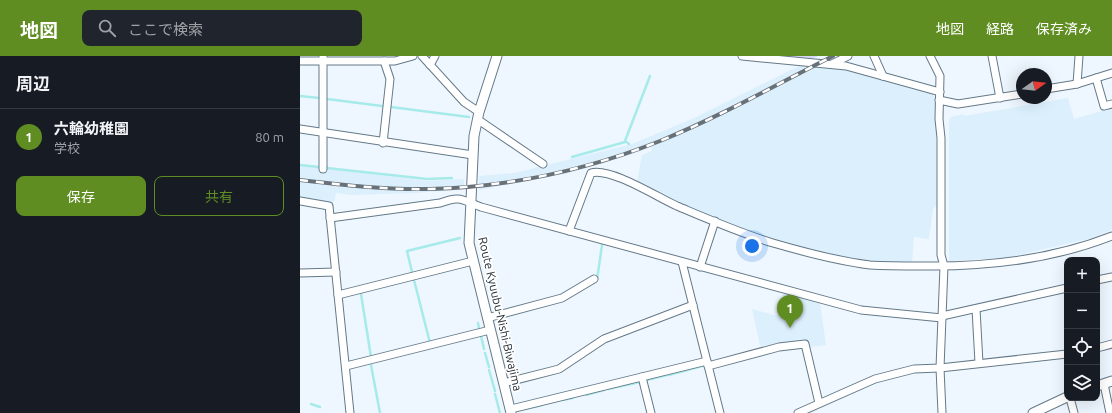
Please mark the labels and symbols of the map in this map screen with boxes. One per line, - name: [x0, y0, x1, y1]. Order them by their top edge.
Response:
- north arrow: [1016, 68, 1052, 104]
- street label: Route Kyuubu-Nishi-Biwajima: [476, 236, 525, 392]
- your location: [742, 236, 762, 256]
- pin: 1: [777, 295, 803, 328]

